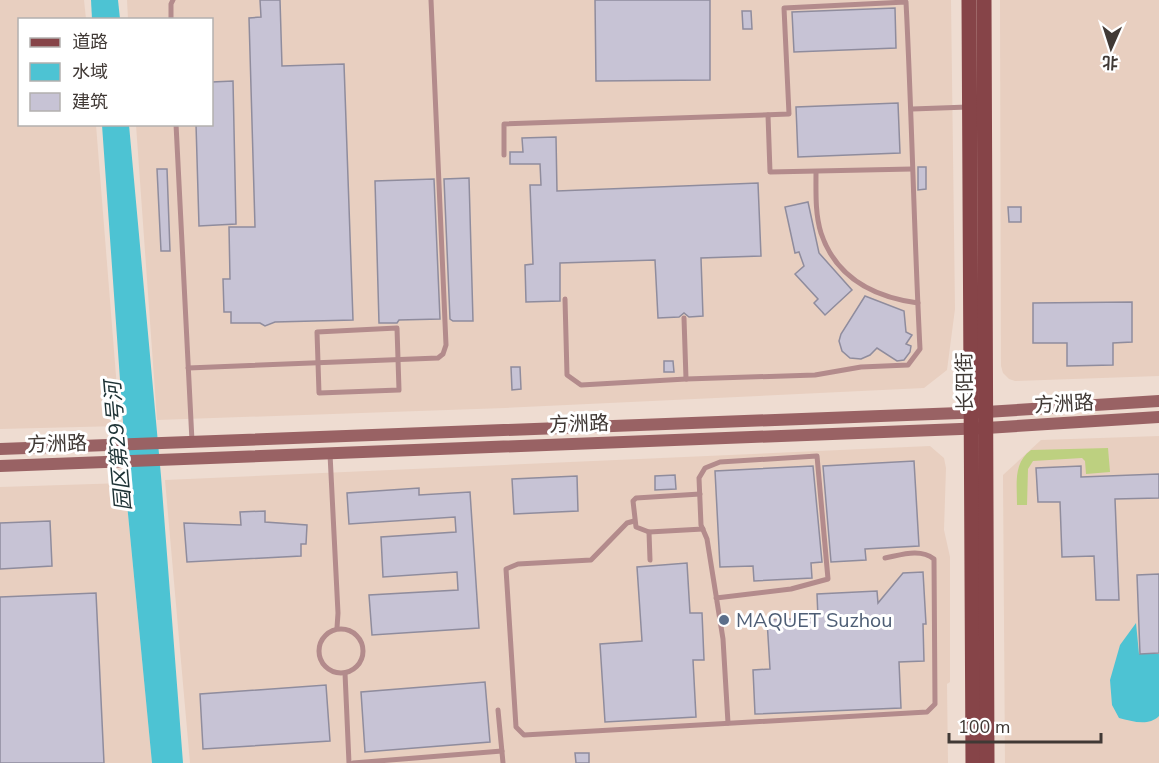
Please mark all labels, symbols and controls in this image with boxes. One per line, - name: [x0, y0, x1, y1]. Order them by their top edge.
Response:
- legend: [18, 18, 213, 126]
- north arrow: [1081, 18, 1141, 78]
- text: 道路: [72, 30, 108, 54]
- text: 北: [1102, 51, 1119, 73]
- text: 水域: [72, 60, 108, 84]
- text: 建筑: [72, 90, 108, 114]
- street label: 长阳街: [951, 352, 979, 412]
- water label: 园区第29号河: [98, 376, 138, 512]
- street label: 方洲路: [1033, 389, 1095, 419]
- street label: 方洲路: [549, 409, 609, 439]
- street label: 方洲路: [27, 429, 87, 459]
- place label: MAQUET Suzhou: [736, 607, 892, 634]
- marker: MAQUET Suzhou: [717, 613, 731, 627]
- scale bar: [949, 706, 1100, 744]
- text: 100 m: [958, 715, 1010, 739]

